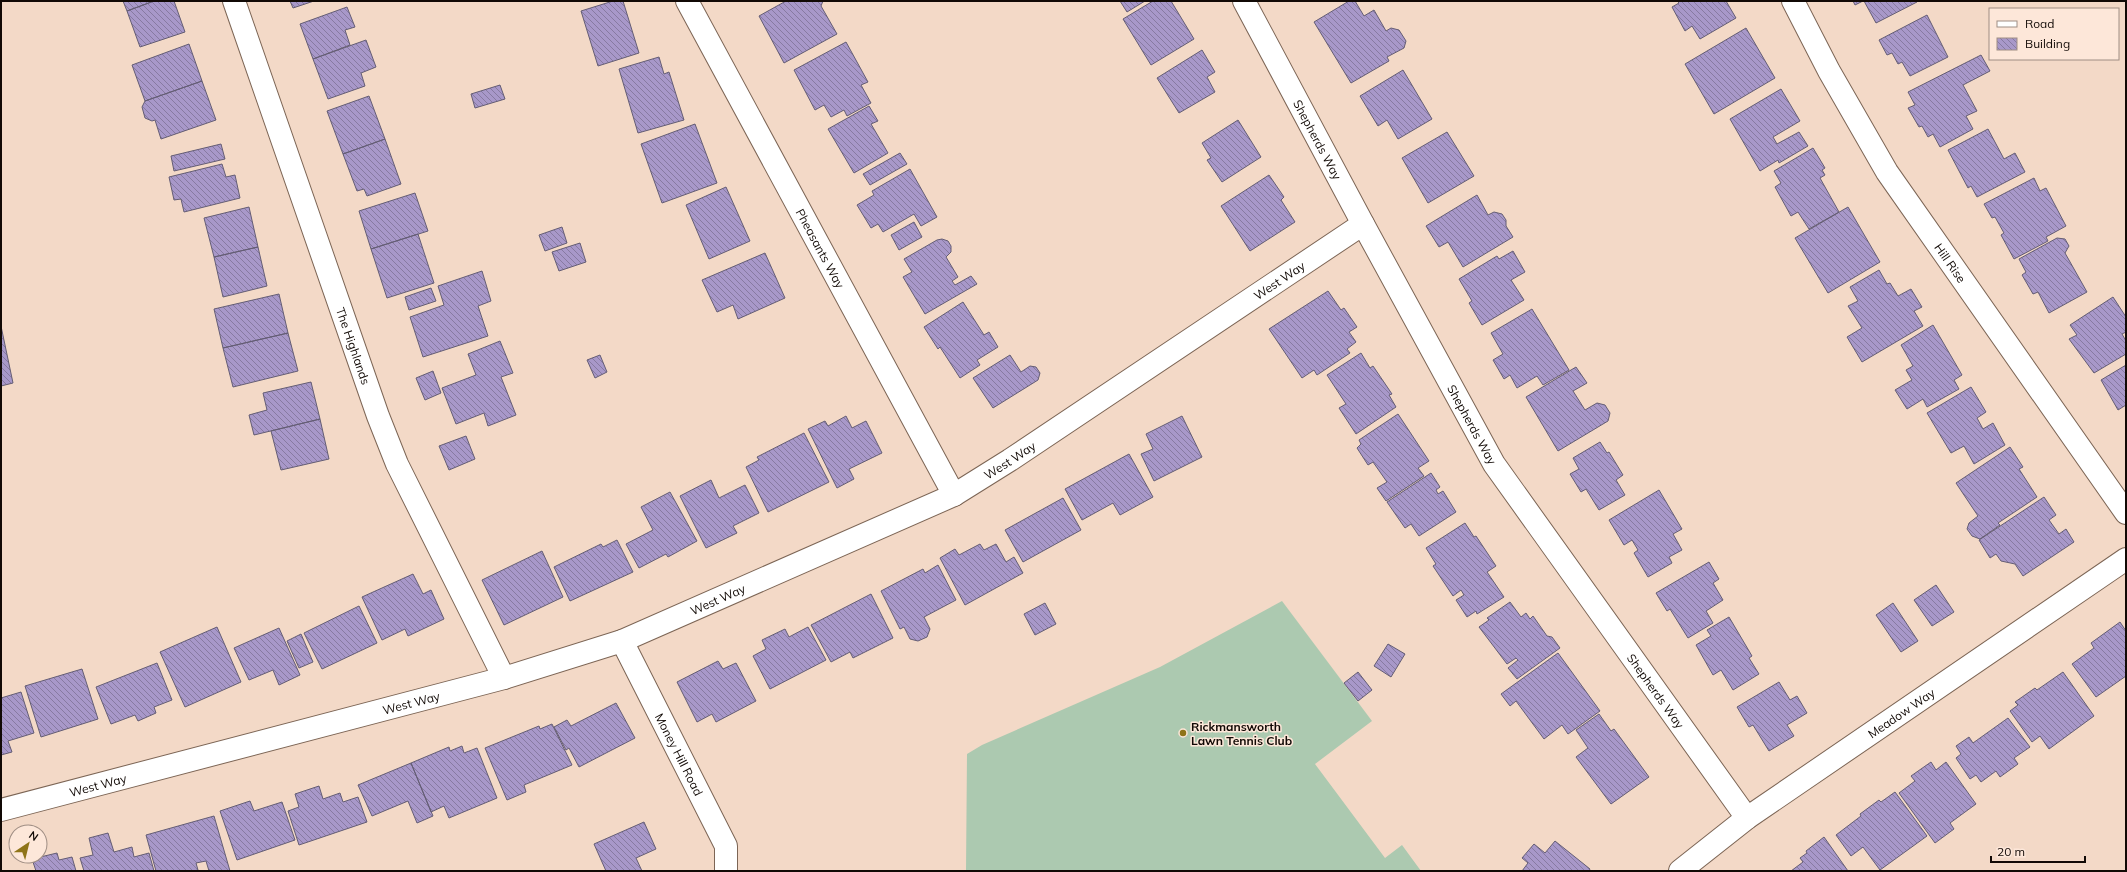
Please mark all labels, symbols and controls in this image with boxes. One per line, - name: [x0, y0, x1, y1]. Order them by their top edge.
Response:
- legend: [1989, 8, 2119, 60]
- text: Road: [2025, 16, 2054, 31]
- text: Building: [2025, 36, 2070, 51]
- street label: Shepherds Way: [1290, 97, 1346, 183]
- street label: Pheasants Way: [793, 206, 848, 291]
- street label: Hill Rise: [1932, 240, 1970, 285]
- street label: West Way: [1250, 257, 1308, 303]
- street label: The Highlands: [333, 305, 374, 386]
- street label: Shepherds Way: [1445, 382, 1500, 467]
- street label: West Way: [981, 437, 1039, 482]
- street label: West Way: [688, 580, 748, 618]
- street label: Shepherds Way: [1624, 650, 1688, 732]
- street label: Meadow Way: [1865, 684, 1938, 741]
- street label: West Way: [381, 688, 442, 717]
- street label: Money Hill Road: [652, 710, 707, 798]
- place label: Rickmansworth Lawn Tennis Club: [1191, 719, 1292, 748]
- marker: Rickmansworth Lawn Tennis Club: [1178, 728, 1188, 738]
- street label: West Way: [67, 770, 129, 799]
- north arrow: [8, 824, 48, 864]
- text: N: [26, 828, 41, 844]
- scale bar: [1991, 838, 2085, 864]
- text: 20 m: [1997, 844, 2025, 859]

